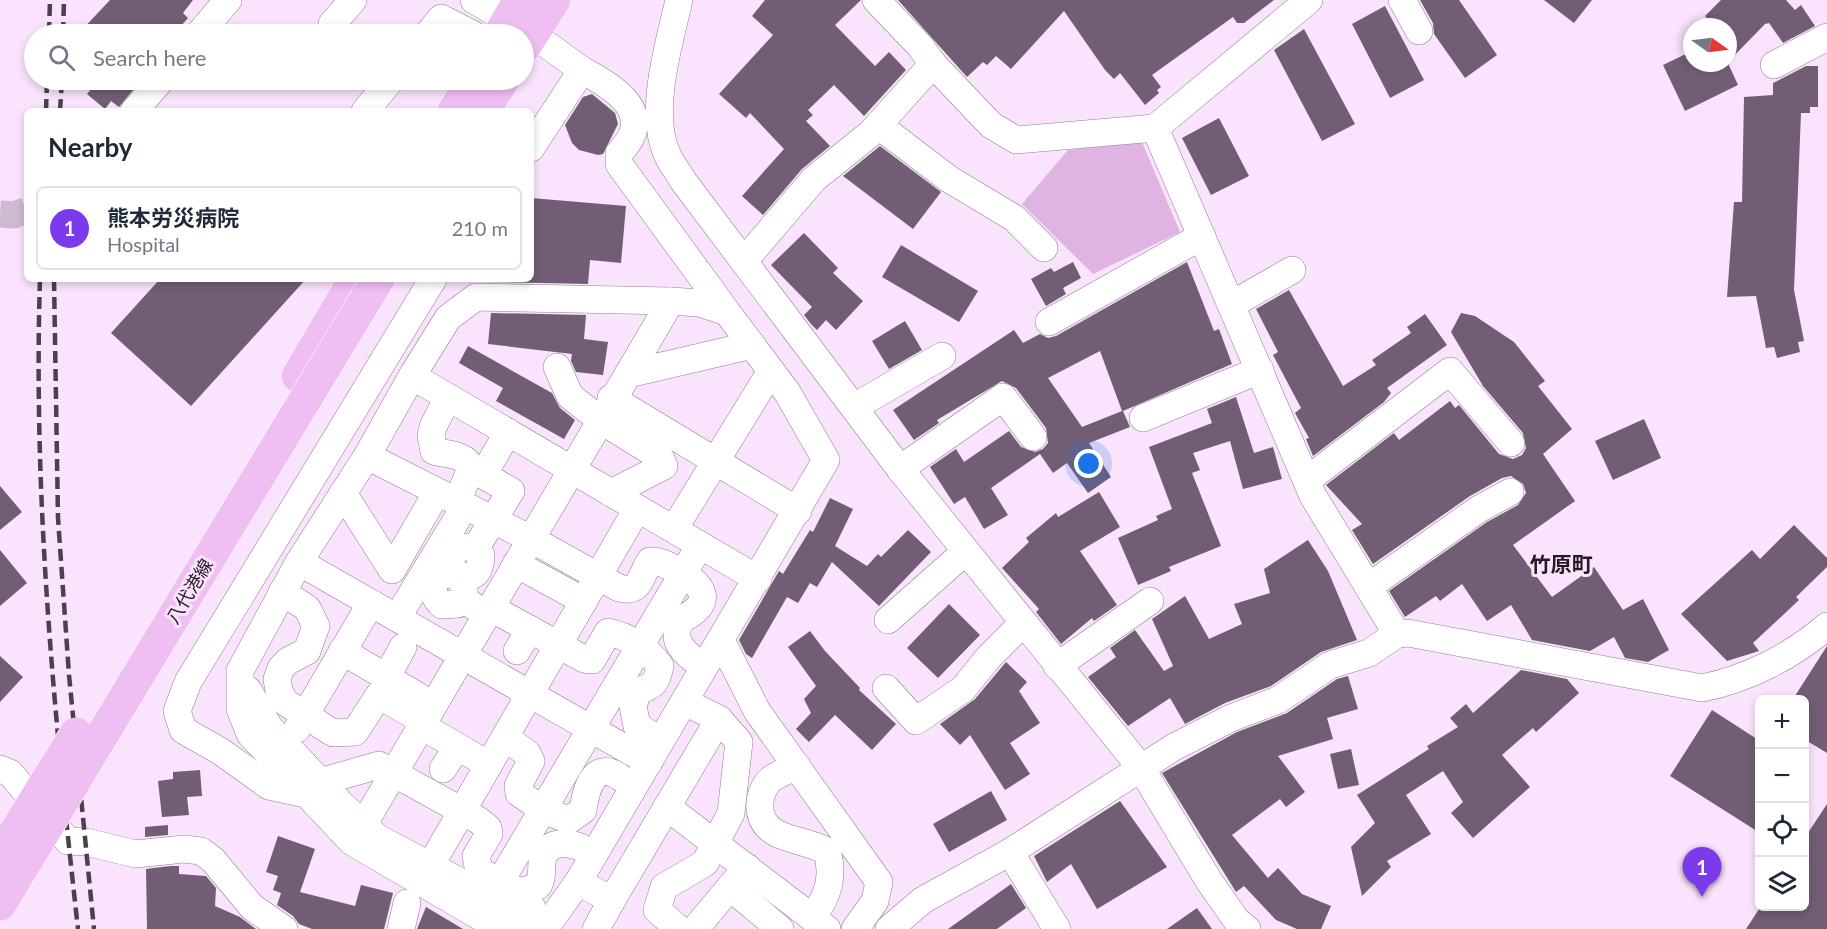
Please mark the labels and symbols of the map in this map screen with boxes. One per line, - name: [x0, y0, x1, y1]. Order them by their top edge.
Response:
- north arrow: [1683, 18, 1737, 72]
- your location: [1074, 449, 1103, 478]
- district label: 竹原町: [1530, 551, 1593, 576]
- street label: 八代港線: [161, 554, 217, 628]
- pin: 1: [1682, 848, 1722, 897]

